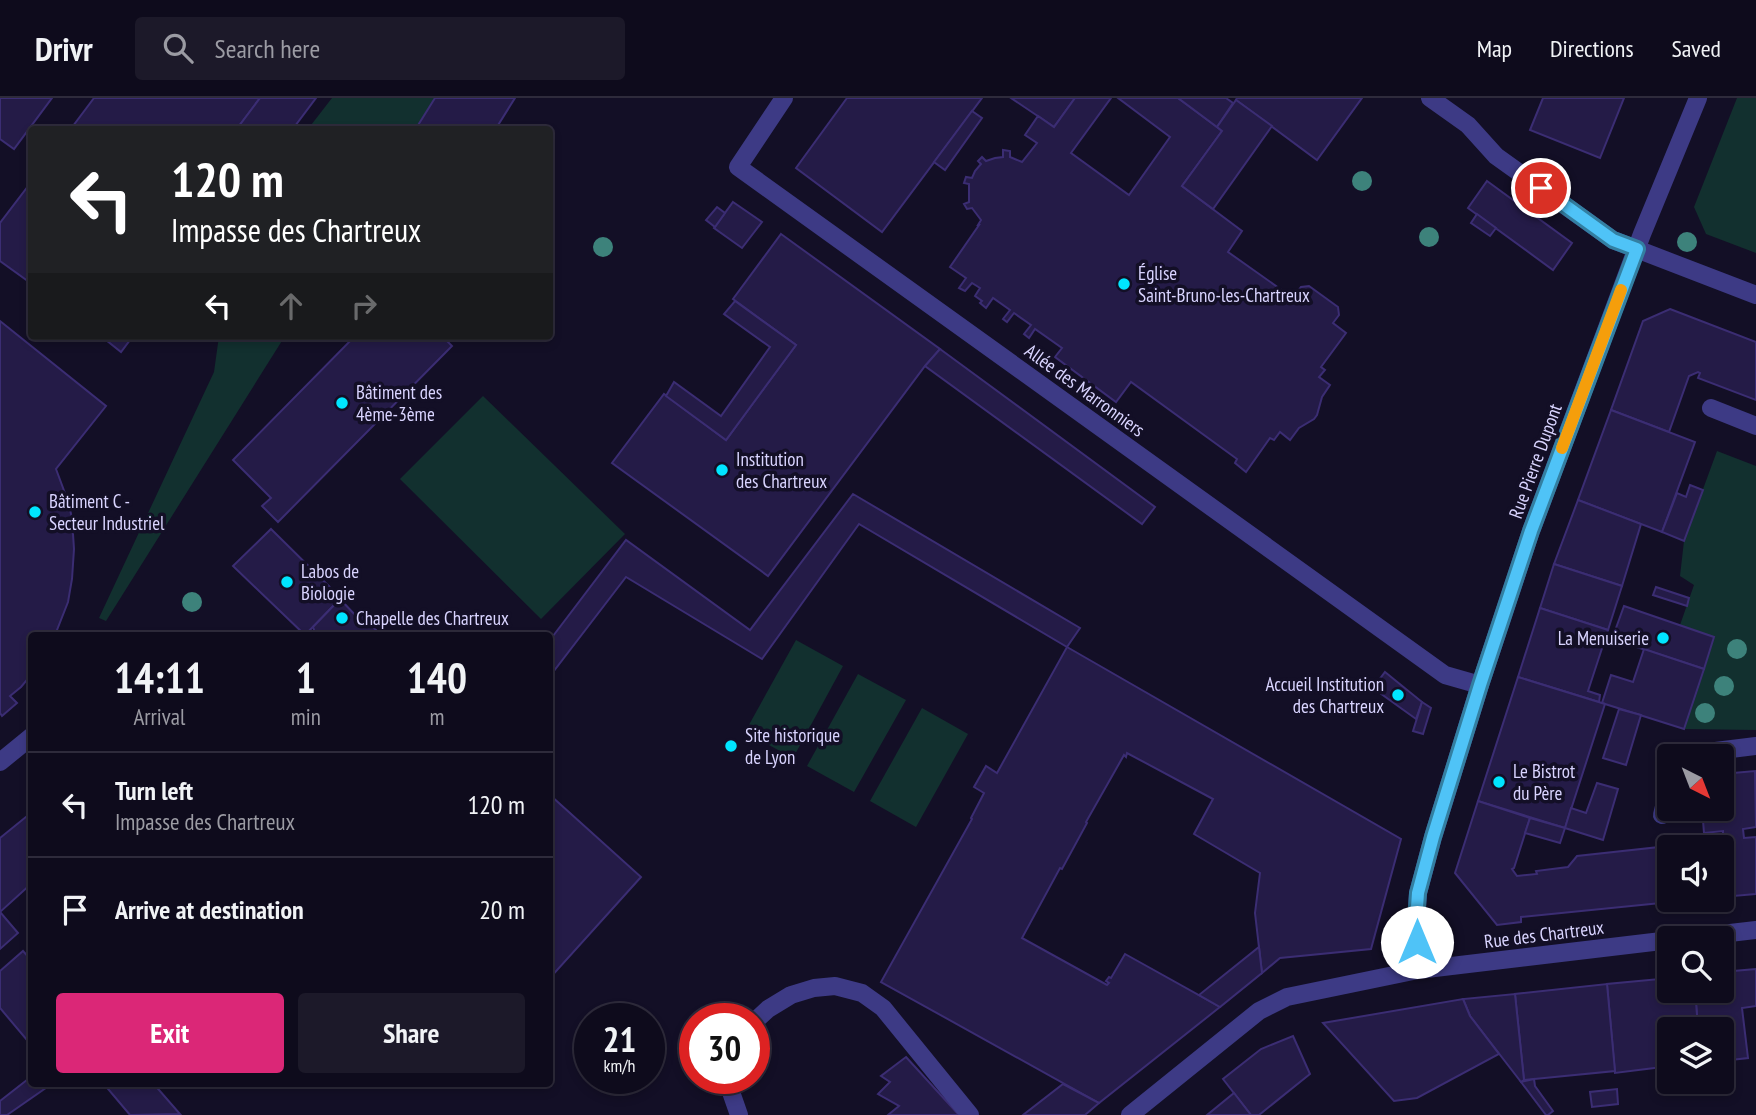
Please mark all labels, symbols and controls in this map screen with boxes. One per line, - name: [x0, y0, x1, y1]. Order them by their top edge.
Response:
- search box: [135, 17, 625, 80]
- text: Drivr: [35, 27, 93, 70]
- icon: search: [159, 29, 197, 67]
- text: Search here: [215, 32, 320, 65]
- text: Map: [1477, 33, 1512, 64]
- text: Directions: [1550, 33, 1634, 64]
- text: Saved: [1672, 33, 1721, 64]
- text: 120 m: [171, 147, 284, 211]
- icon: left: [56, 154, 147, 245]
- pin: [1511, 158, 1571, 218]
- icon: arrive: [1522, 169, 1560, 207]
- text: Impasse des Chartreux: [171, 209, 421, 251]
- place label: Église Saint-Bruno-les-Chartreux: [1138, 261, 1310, 307]
- marker: Église Saint-Bruno-les-Chartreux: [1116, 276, 1132, 292]
- icon: left: [199, 287, 237, 325]
- icon: ahead: [272, 287, 310, 325]
- icon: right: [345, 287, 383, 325]
- street label: Allée des Marronniers: [1020, 338, 1150, 442]
- place label: Bâtiment des 4ème-3ème: [356, 380, 442, 426]
- marker: Bâtiment des 4ème-3ème: [334, 395, 350, 411]
- street label: Rue Pierre Dupont: [1503, 400, 1567, 522]
- place label: Institution des Chartreux: [736, 447, 827, 493]
- marker: Institution des Chartreux: [714, 462, 730, 478]
- place label: Bâtiment C - Secteur Industriel: [49, 489, 165, 535]
- marker: Bâtiment C - Secteur Industriel: [27, 504, 43, 520]
- place label: Labos de Biologie: [301, 559, 359, 605]
- marker: Labos de Biologie: [279, 574, 295, 590]
- place label: Chapelle des Chartreux: [356, 606, 509, 630]
- marker: Chapelle des Chartreux: [334, 610, 350, 626]
- place label: La Menuiserie: [1558, 626, 1649, 650]
- marker: La Menuiserie: [1655, 630, 1671, 646]
- text: 14:11: [114, 650, 205, 705]
- text: 1: [296, 650, 316, 705]
- text: 140: [407, 650, 467, 705]
- place label: Accueil Institution des Chartreux: [1265, 672, 1384, 718]
- marker: Accueil Institution des Chartreux: [1390, 687, 1406, 703]
- text: Arrival: [133, 702, 185, 731]
- text: min: [291, 702, 321, 731]
- text: m: [429, 702, 444, 731]
- place label: Site historique de Lyon: [745, 723, 840, 769]
- marker: Site historique de Lyon: [723, 738, 739, 754]
- north arrow: [1657, 744, 1734, 821]
- map controls: [1657, 744, 1734, 1094]
- place label: Le Bistrot du Père: [1513, 759, 1576, 805]
- text: Turn left: [115, 774, 193, 807]
- marker: Le Bistrot du Père: [1491, 774, 1507, 790]
- icon: left: [56, 786, 94, 824]
- text: 120 m: [467, 788, 525, 821]
- text: Impasse des Chartreux: [115, 807, 295, 836]
- button: sound: [1657, 835, 1734, 912]
- icon: arrive: [56, 891, 94, 929]
- text: Arrive at destination: [115, 893, 304, 926]
- text: 20 m: [479, 893, 525, 926]
- position arrow: [1380, 905, 1454, 979]
- street label: Rue des Chartreux: [1483, 915, 1605, 953]
- button: search: [1657, 926, 1734, 1003]
- button: Exit: [56, 993, 284, 1073]
- button: Share: [298, 993, 525, 1073]
- speed limit sign: 30: [679, 1003, 770, 1094]
- text: 21: [603, 1016, 636, 1062]
- button: layers: [1657, 1017, 1734, 1094]
- text: km/h: [604, 1054, 635, 1077]

